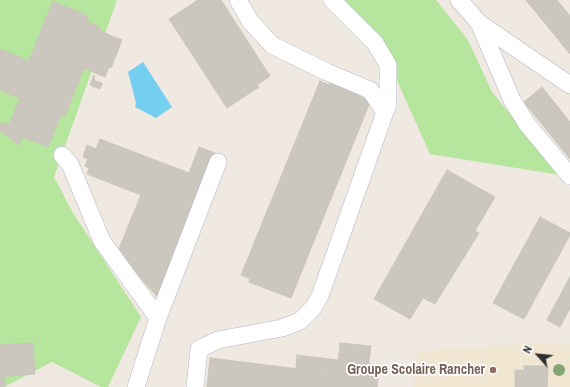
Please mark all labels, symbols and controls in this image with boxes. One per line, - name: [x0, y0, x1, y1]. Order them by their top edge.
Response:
- north arrow: [518, 335, 558, 375]
- text: N: [520, 343, 535, 356]
- place label: Groupe Scolaire Rancher: [347, 362, 485, 378]
- marker: Groupe Scolaire Rancher: [488, 365, 498, 375]

